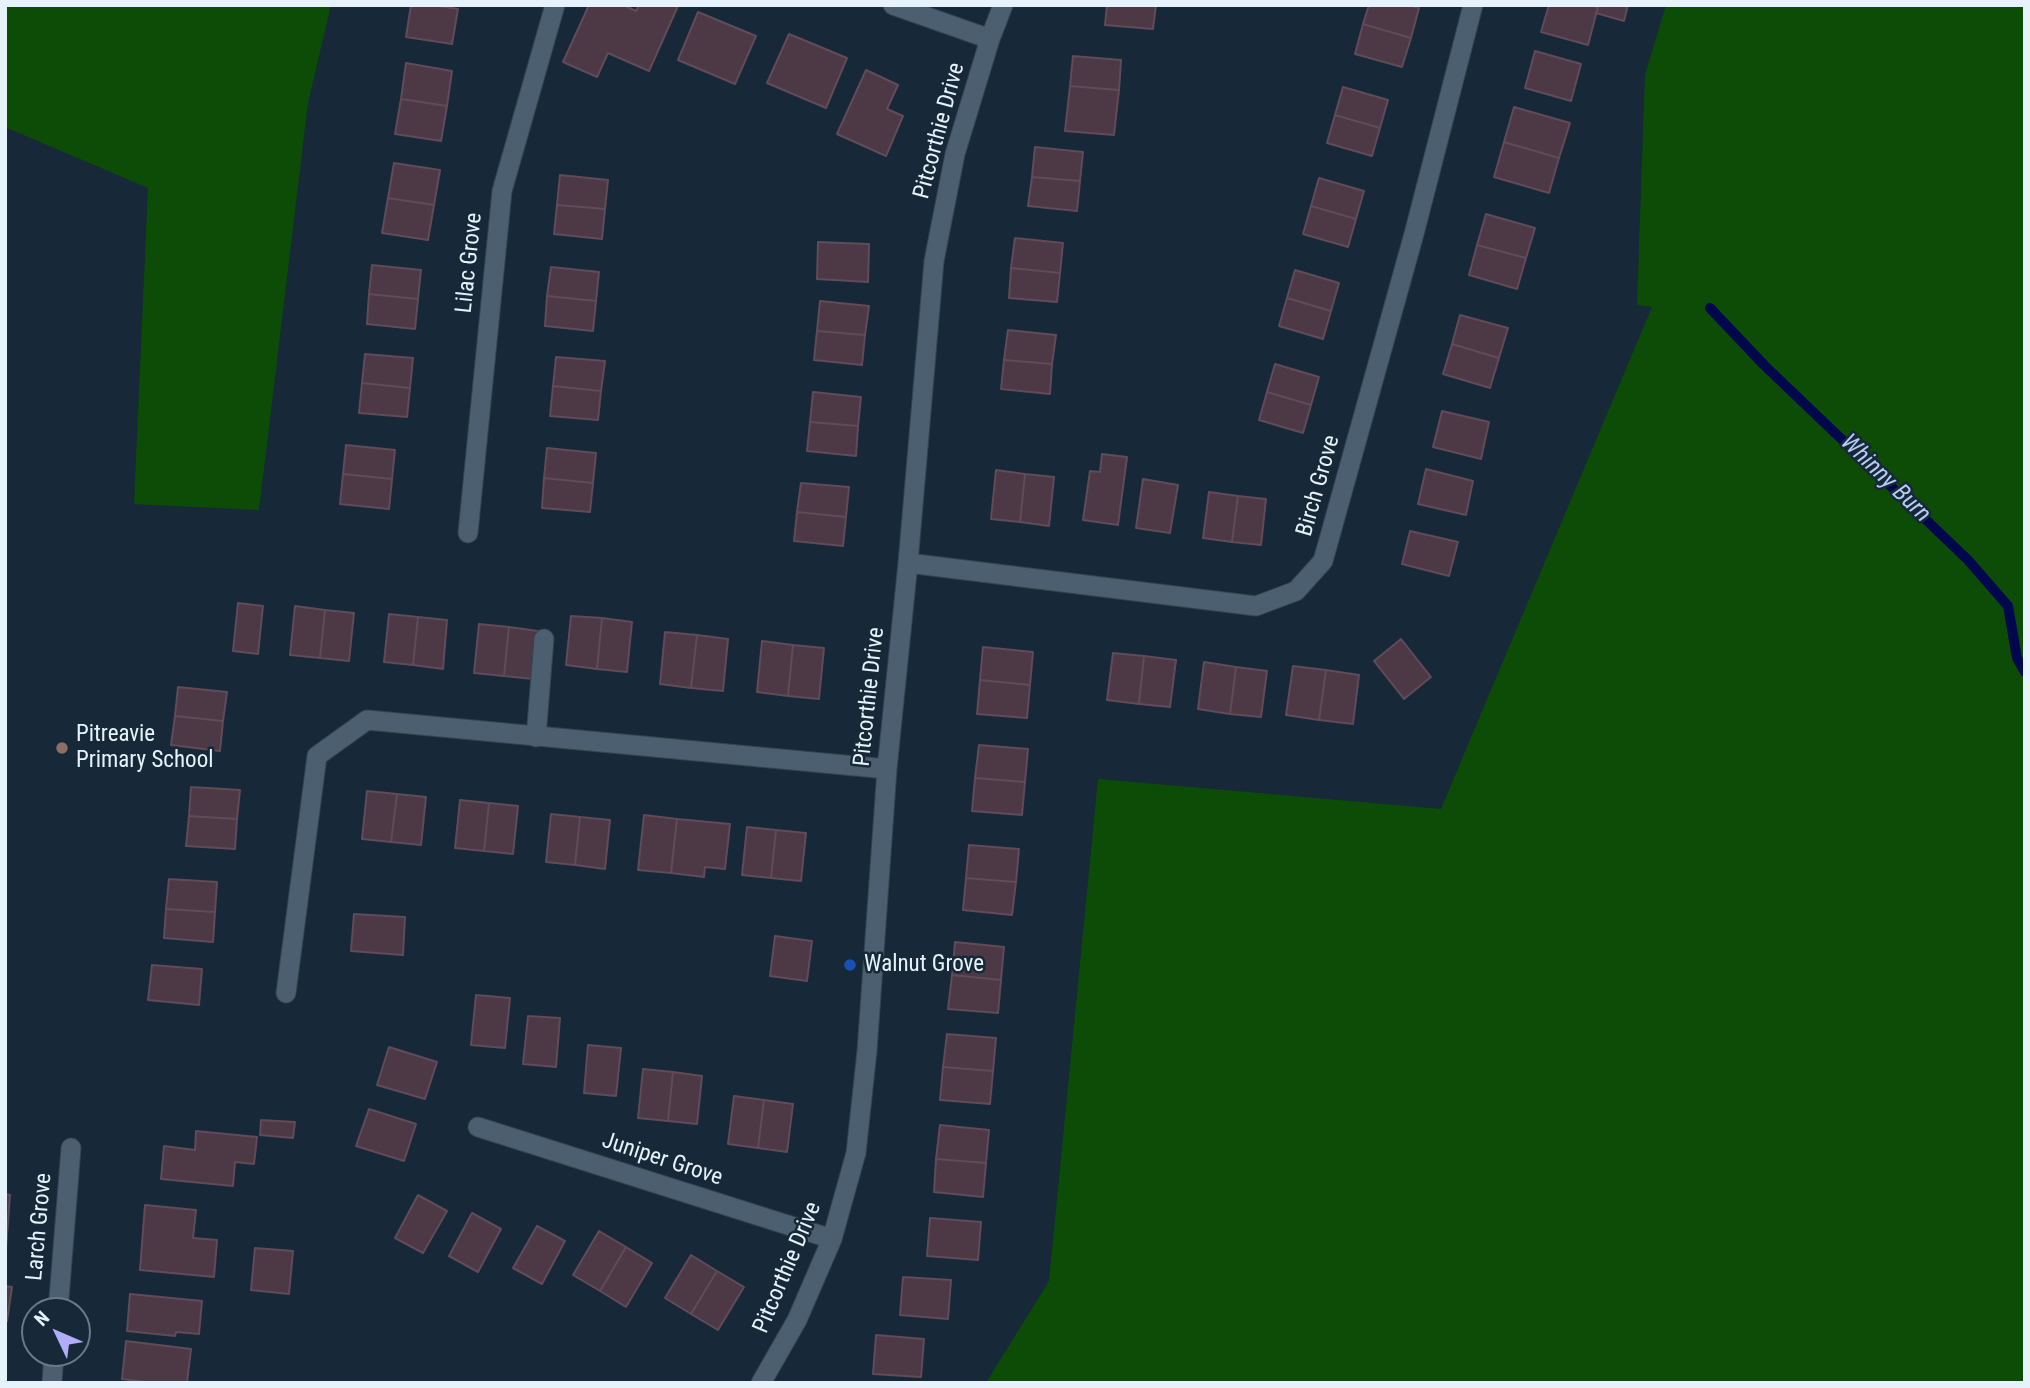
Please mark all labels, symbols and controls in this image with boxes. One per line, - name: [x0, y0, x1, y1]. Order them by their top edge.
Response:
- street label: Pitcorthie Drive: [909, 60, 971, 202]
- street label: Lilac Grove: [451, 212, 489, 314]
- water label: Whinny Burn: [1834, 429, 1936, 529]
- street label: Birch Grove: [1291, 432, 1347, 540]
- street label: Pitcorthie Drive: [849, 626, 891, 768]
- place label: Pitreavie Primary School: [76, 721, 213, 775]
- marker: Pitreavie Primary School: [54, 740, 70, 756]
- place label: Walnut Grove: [864, 951, 984, 979]
- marker: Walnut Grove: [842, 957, 858, 973]
- street label: Juniper Grove: [598, 1128, 726, 1192]
- street label: Larch Grove: [22, 1172, 58, 1282]
- street label: Pitcorthie Drive: [748, 1198, 828, 1338]
- north arrow: [21, 1297, 91, 1367]
- text: N: [30, 1306, 54, 1331]

